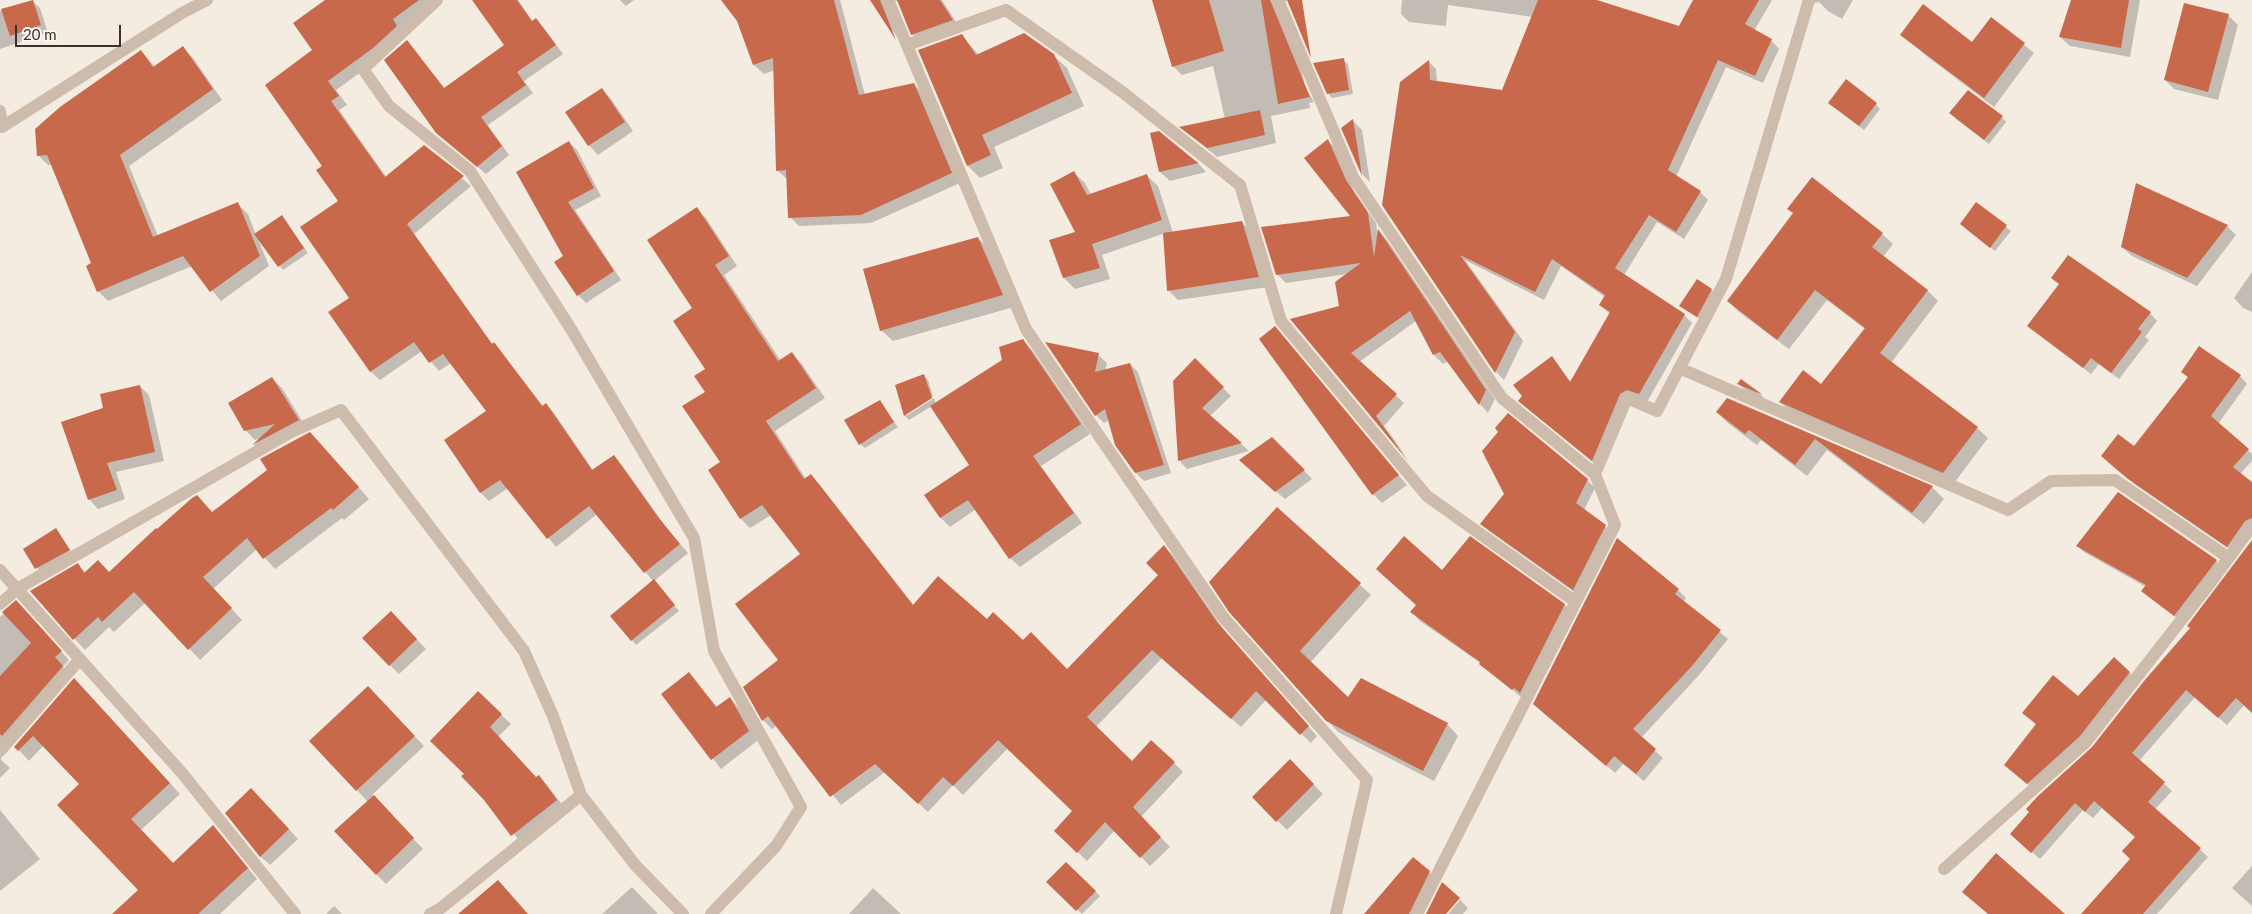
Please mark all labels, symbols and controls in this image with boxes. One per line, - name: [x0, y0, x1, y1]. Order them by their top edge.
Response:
- scale bar: [18, 15, 124, 47]
- text: 20 m: [23, 25, 57, 43]

